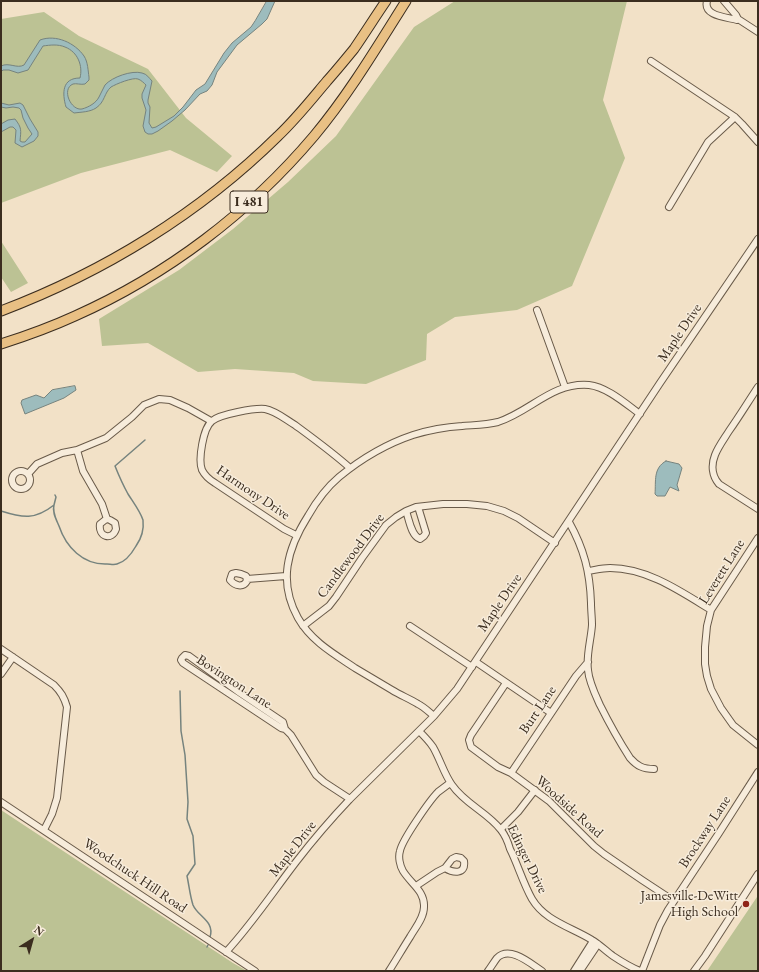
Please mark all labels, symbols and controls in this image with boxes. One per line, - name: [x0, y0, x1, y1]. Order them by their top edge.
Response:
- road number: I 481: [230, 191, 268, 213]
- street label: Maple Drive: [654, 301, 706, 365]
- street label: Harmony Drive: [213, 462, 293, 524]
- street label: Candlewood Drive: [314, 510, 388, 602]
- street label: Leverett Lane: [695, 537, 749, 607]
- street label: Maple Drive: [474, 571, 526, 635]
- street label: Bovington Lane: [193, 652, 275, 712]
- street label: Burt Lane: [516, 683, 560, 737]
- street label: Woodside Road: [532, 772, 606, 842]
- street label: Brockway Lane: [675, 793, 735, 871]
- street label: Maple Drive: [266, 818, 320, 880]
- street label: Edinger Drive: [503, 822, 551, 896]
- street label: Woodchuck Hill Road: [80, 835, 190, 917]
- place label: Jamesville-DeWitt High School: [640, 888, 738, 920]
- marker: Jamesville-DeWitt High School: [741, 899, 751, 909]
- north arrow: [12, 920, 52, 960]
- text: N: [31, 922, 47, 939]

